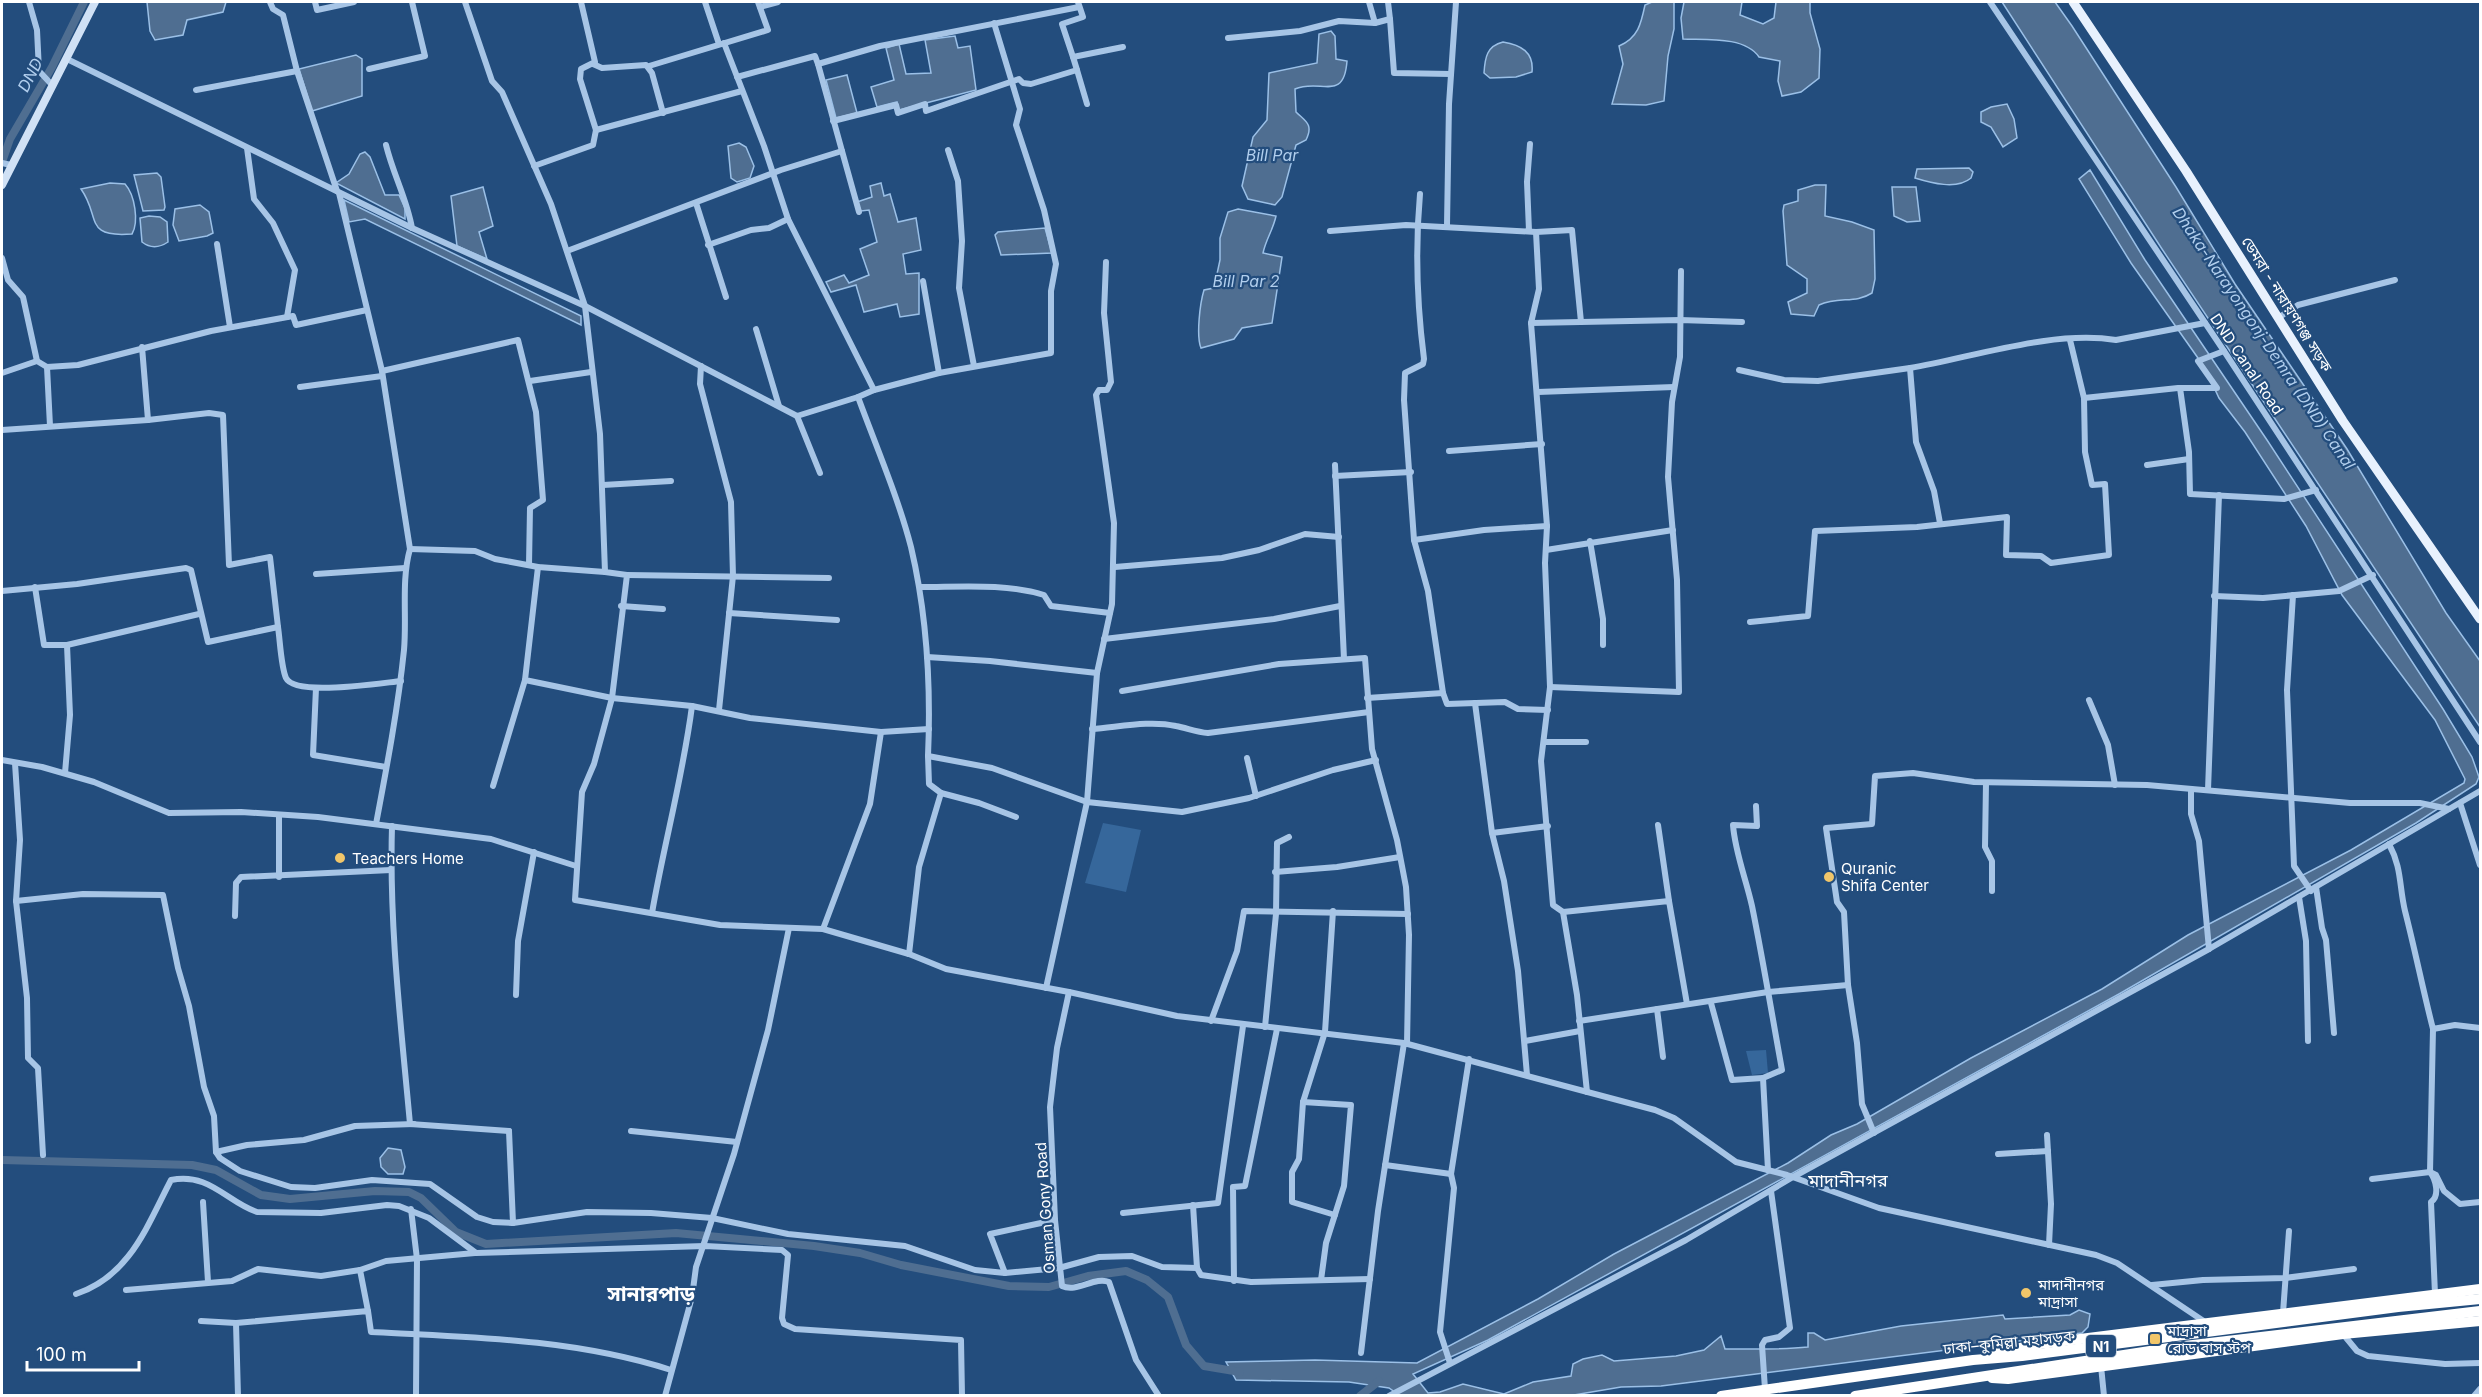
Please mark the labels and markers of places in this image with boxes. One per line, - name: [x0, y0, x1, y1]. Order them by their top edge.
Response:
- place label: Teachers Home: [352, 849, 464, 868]
- marker: Teachers Home: [333, 851, 347, 865]
- place label: Quranic Shifa Center: [1841, 859, 1929, 895]
- marker: Quranic Shifa Center: [1822, 870, 1836, 884]
- place label: মাদানীনগর মাদ্রাসা: [2037, 1275, 2105, 1311]
- marker: মাদানীনগর মাদ্রাসা: [2019, 1286, 2033, 1300]
- place label: মাদ্রাসা রোড বাস স্টপ: [2166, 1321, 2251, 1357]
- marker: মাদ্রাসা রোড বাস স্টপ: [2148, 1332, 2162, 1346]

